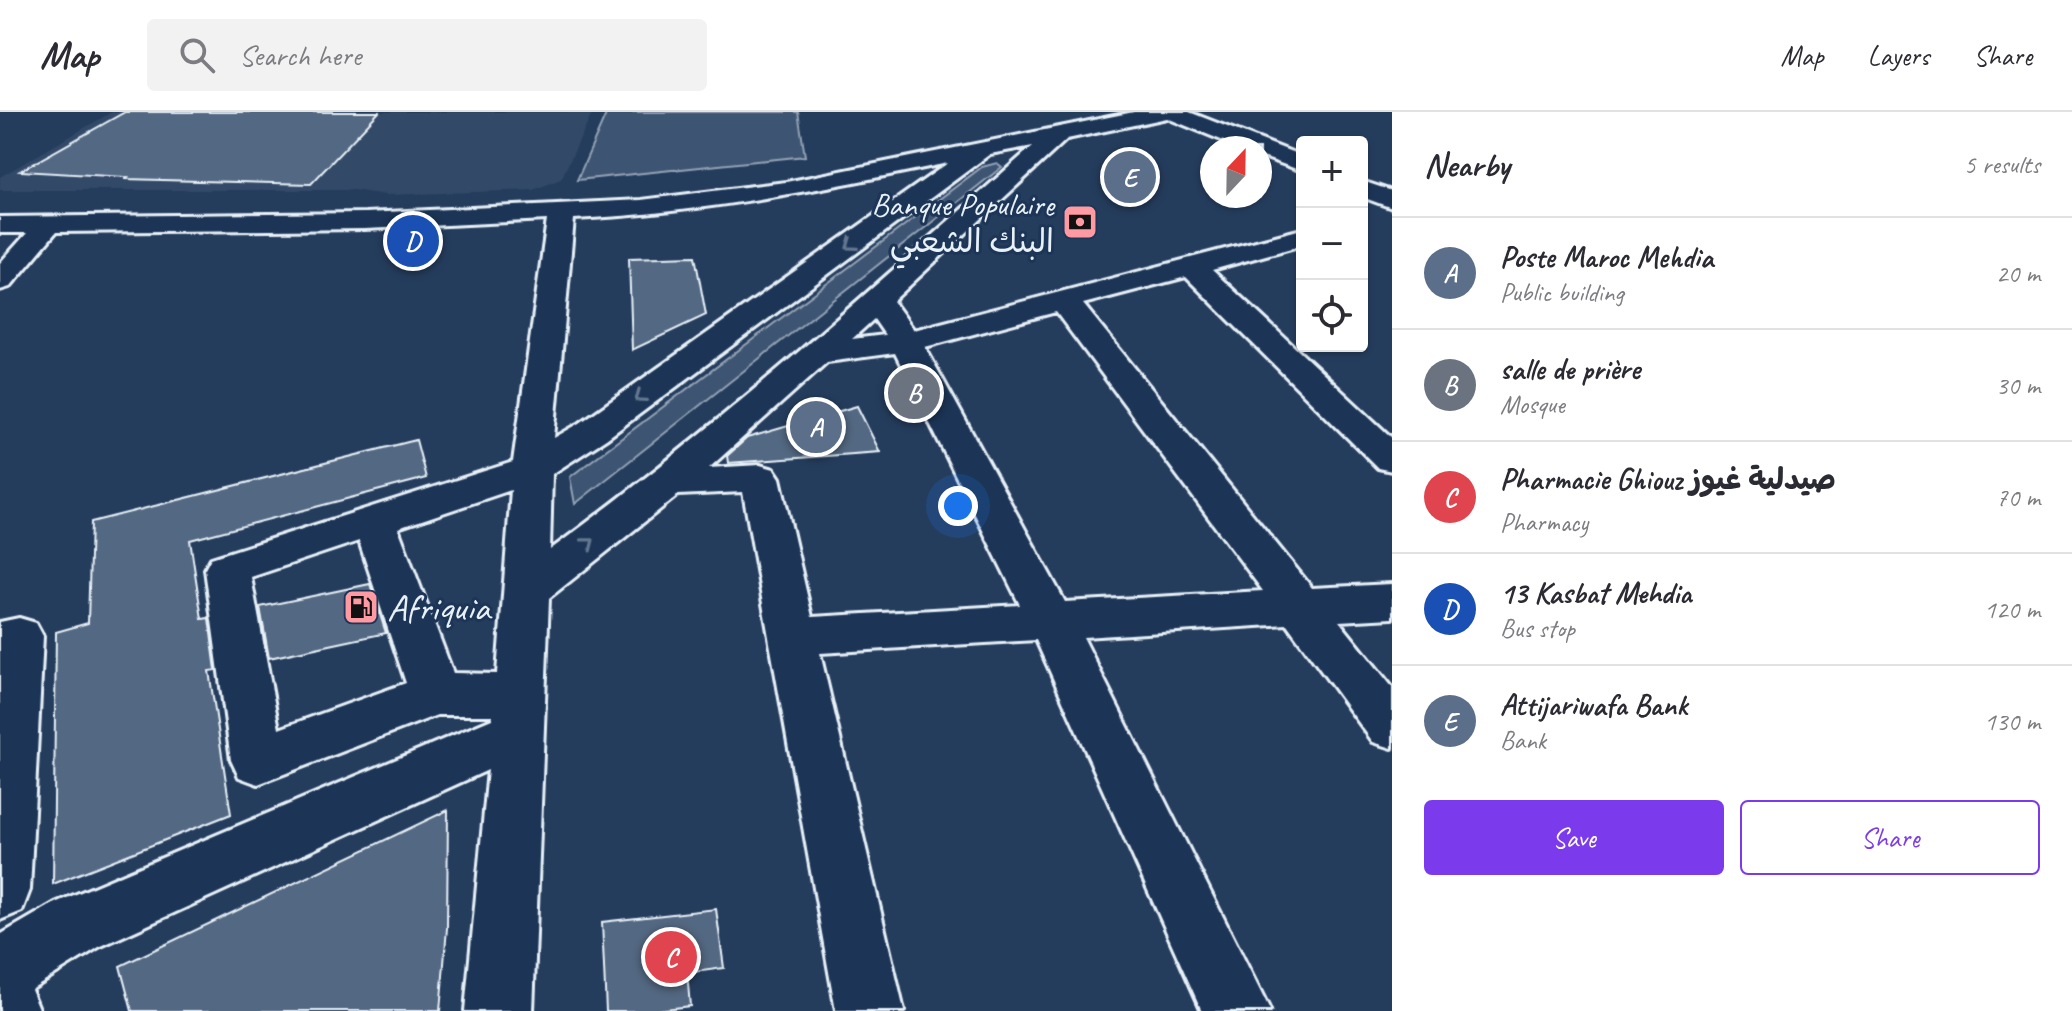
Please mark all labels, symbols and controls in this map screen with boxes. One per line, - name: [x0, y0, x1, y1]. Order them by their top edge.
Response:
- search box: [147, 19, 707, 91]
- text: Map: [40, 32, 99, 79]
- icon: search: [175, 33, 219, 77]
- text: Search here: [239, 36, 361, 74]
- text: Map: [1781, 38, 1824, 73]
- text: Layers: [1868, 38, 1929, 73]
- text: Share: [1973, 38, 2032, 73]
- north arrow: [1200, 136, 1272, 208]
- map controls: [1296, 136, 1368, 352]
- button: +: [1296, 136, 1368, 208]
- text: Nearby: [1424, 143, 1510, 186]
- pin: E: [1104, 147, 1156, 207]
- text: 5 results: [1964, 148, 2040, 181]
- place label: Banque Populaire البنك الشعبي: [871, 184, 1057, 269]
- bank icon: Banque Populaire البنك الشعبي: [1061, 203, 1099, 241]
- button: −: [1296, 208, 1368, 280]
- pin: D: [387, 211, 439, 271]
- one-way arrow: [845, 235, 860, 249]
- text: Poste Maroc Mehdia: [1500, 238, 1713, 276]
- text: A: [1443, 257, 1457, 290]
- text: 20 m: [1996, 257, 2040, 290]
- text: Public building: [1500, 276, 1623, 309]
- button: locate: [1296, 280, 1368, 352]
- text: salle de prière: [1500, 350, 1640, 388]
- pin: B: [888, 363, 940, 423]
- text: B: [1443, 369, 1457, 402]
- text: 30 m: [1996, 369, 2040, 402]
- one-way arrow: [635, 387, 649, 402]
- text: Mosque: [1500, 388, 1565, 421]
- pin: A: [790, 397, 842, 457]
- text: Pharmacie Ghiouz صيدلية غيوز: [1500, 460, 1836, 498]
- text: C: [1444, 481, 1456, 514]
- text: 70 m: [1996, 481, 2040, 514]
- your location: [938, 486, 978, 526]
- text: Pharmacy: [1500, 506, 1588, 539]
- one-way arrow: [580, 538, 594, 553]
- text: 13 Kasbat Mehdia: [1500, 574, 1691, 612]
- place label: Afriquia: [387, 584, 492, 631]
- fuel station icon: Afriquia: [342, 588, 380, 626]
- text: D: [1442, 593, 1458, 626]
- text: 120 m: [1984, 593, 2040, 626]
- text: Bus stop: [1500, 612, 1575, 645]
- text: Attijariwafa Bank: [1500, 686, 1687, 724]
- text: E: [1443, 705, 1457, 738]
- text: 130 m: [1984, 705, 2040, 738]
- text: Bank: [1500, 724, 1546, 757]
- button: Save: [1424, 800, 1724, 875]
- button: Share: [1740, 800, 2040, 875]
- pin: C: [645, 927, 697, 987]

